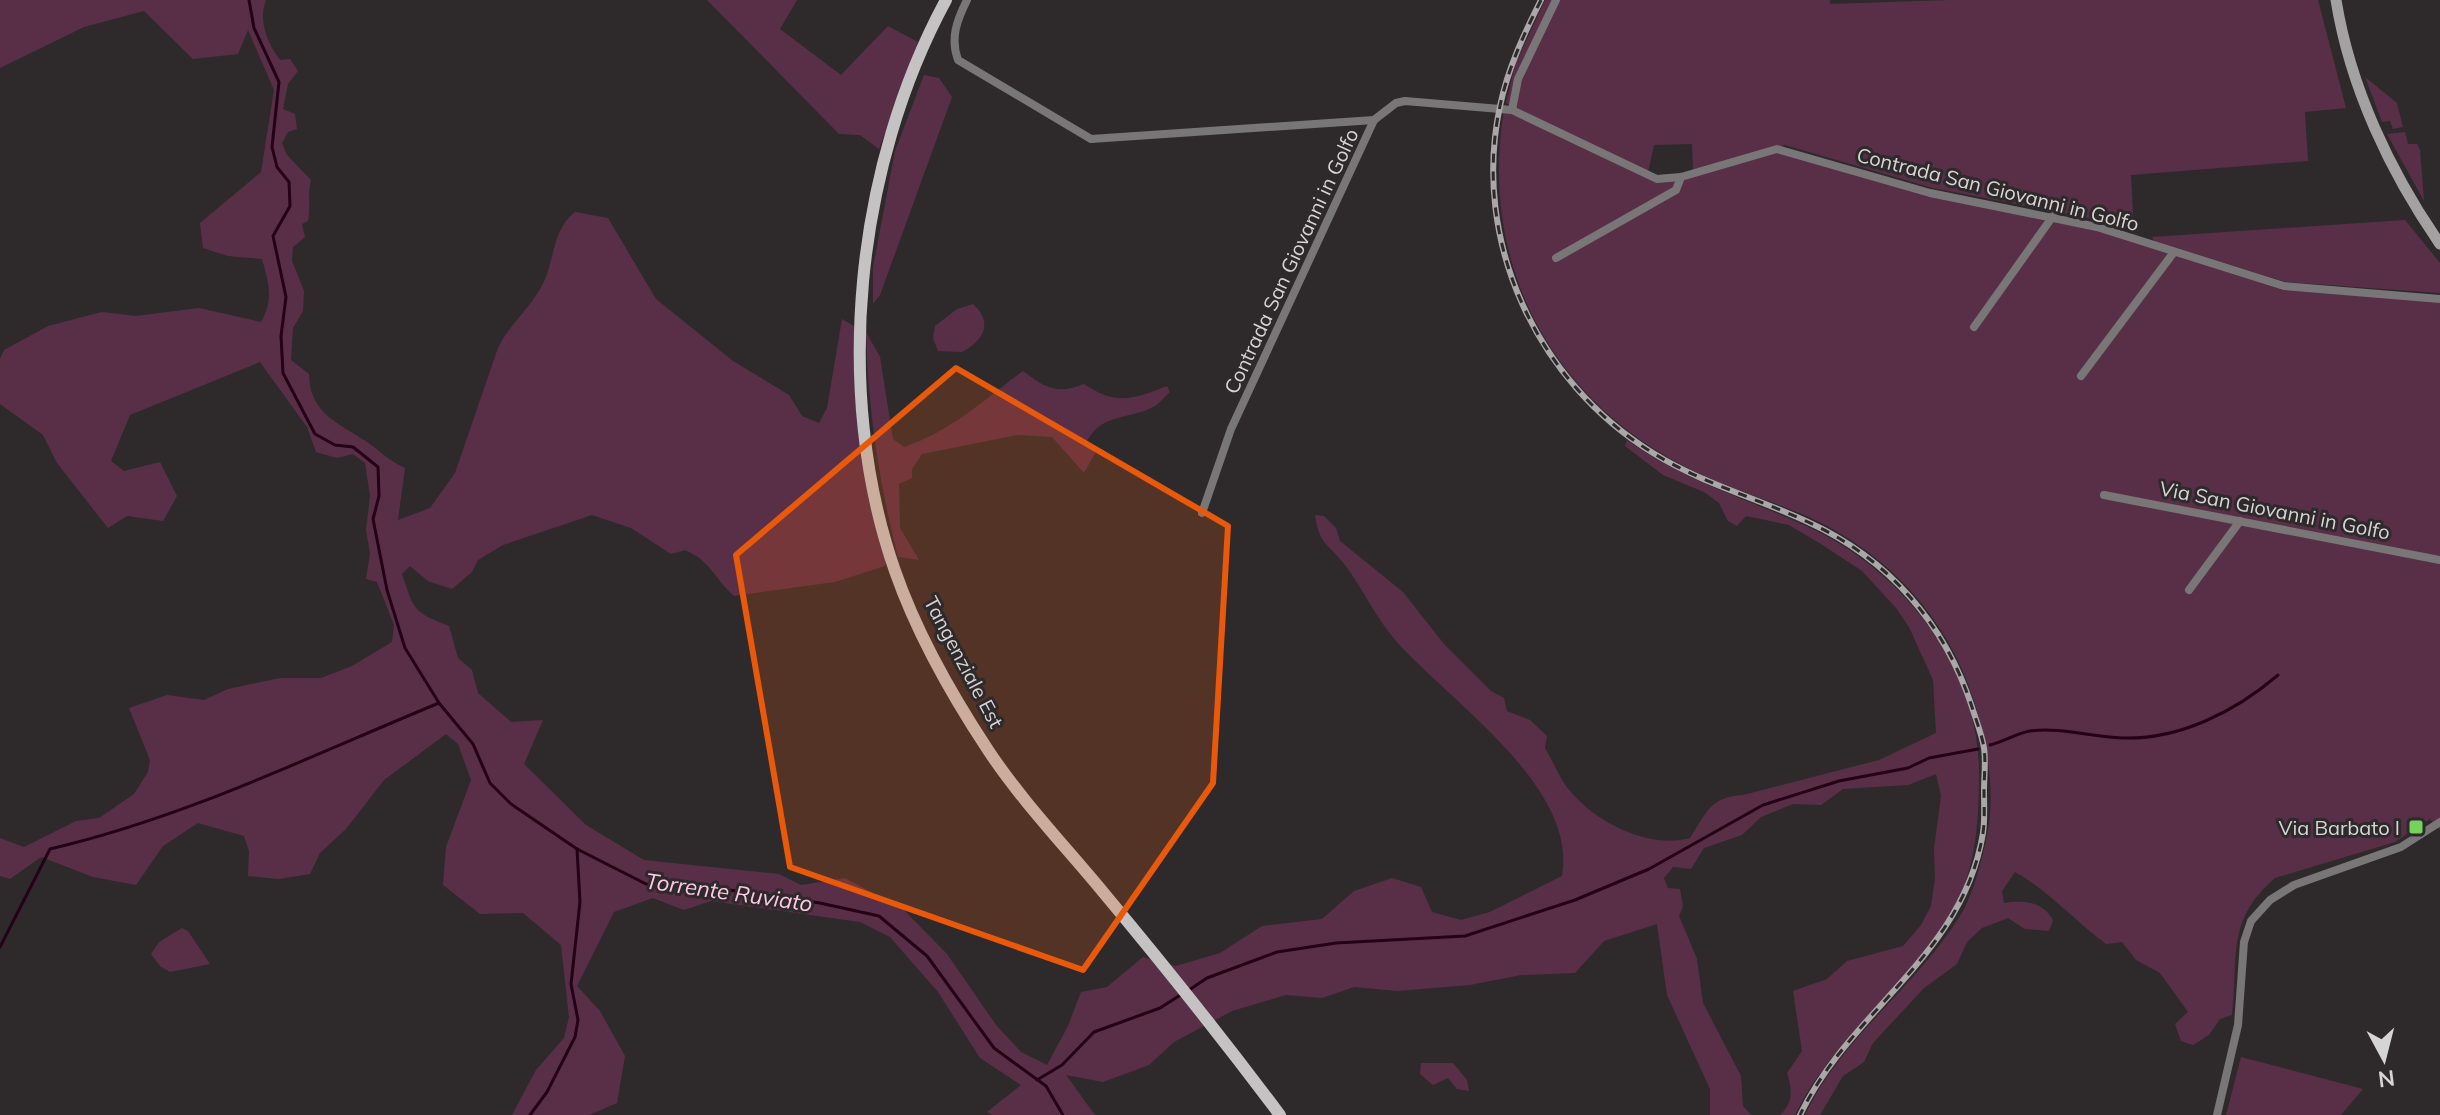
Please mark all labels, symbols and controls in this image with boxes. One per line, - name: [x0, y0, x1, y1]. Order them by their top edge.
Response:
- street label: Contrada San Giovanni in Golfo: [1218, 124, 1364, 398]
- street label: Contrada San Giovanni in Golfo: [1854, 142, 2142, 236]
- street label: Via San Giovanni in Golfo: [2158, 475, 2392, 545]
- street label: Tangenziale Est: [919, 592, 1009, 732]
- place label: Via Barbato I: [2278, 815, 2400, 840]
- marker: Via Barbato I: [2407, 818, 2425, 836]
- water label: Torrente Ruviato: [644, 866, 814, 918]
- north arrow: [2344, 1019, 2424, 1099]
- text: N: [2376, 1064, 2396, 1094]

